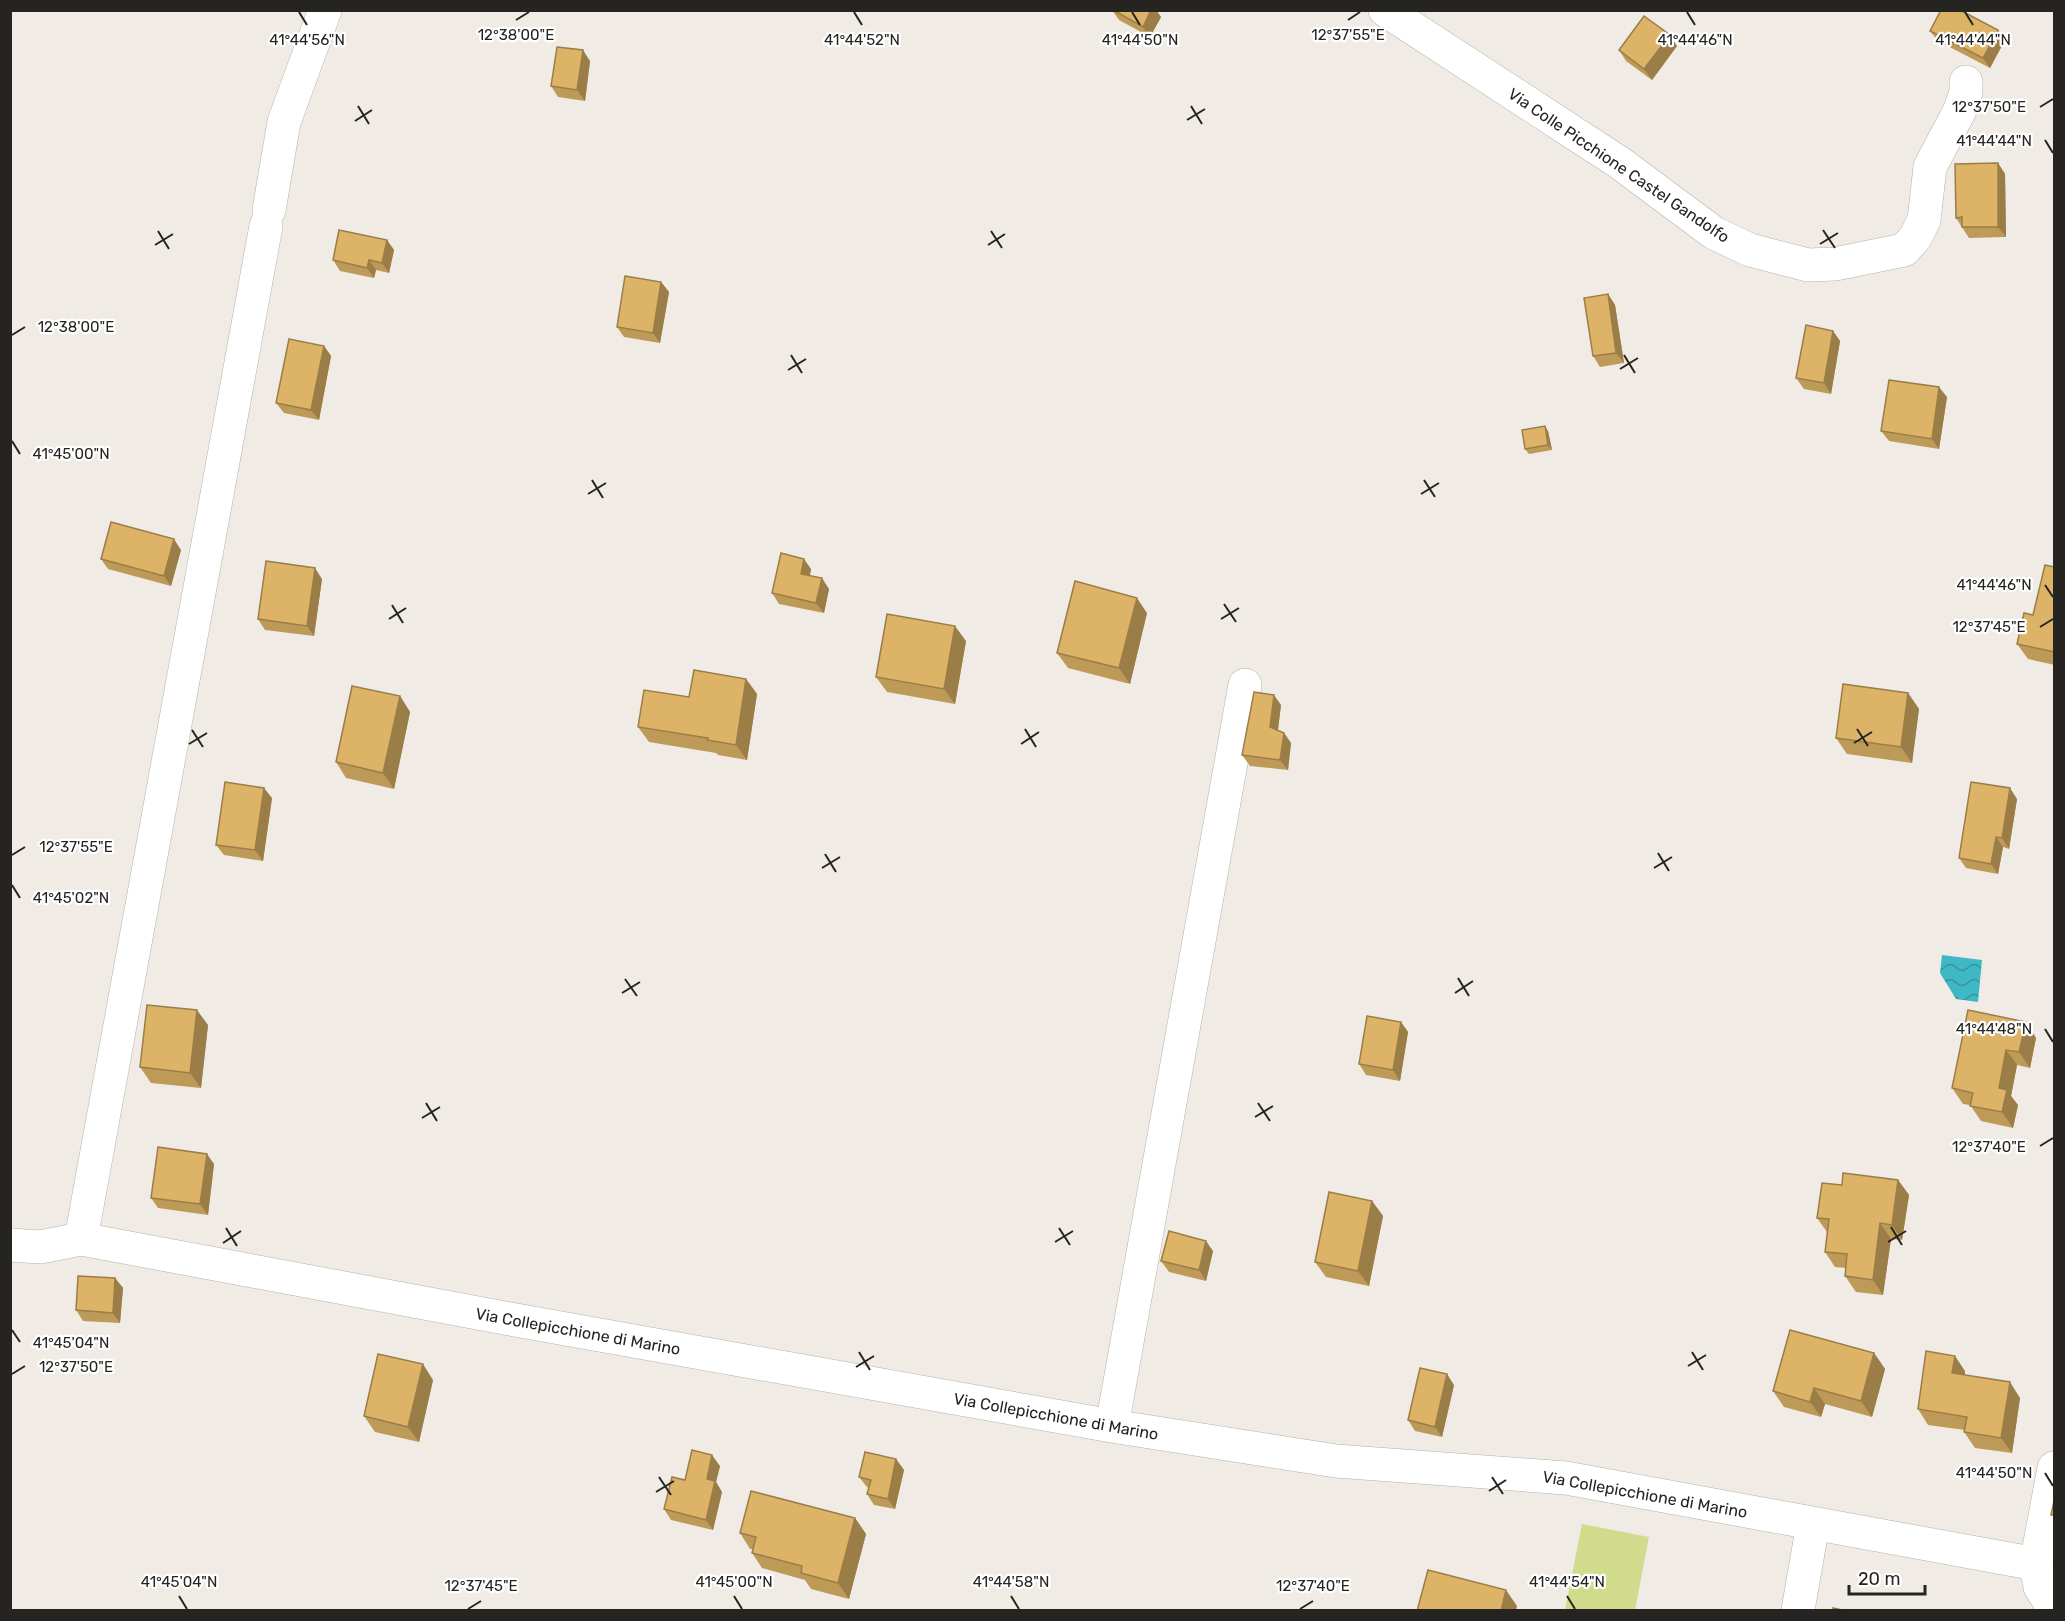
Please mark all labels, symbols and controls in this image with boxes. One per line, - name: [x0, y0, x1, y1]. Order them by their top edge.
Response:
- text: 12°38'00"E: [478, 26, 554, 44]
- text: 12°37'55"E: [1311, 26, 1385, 44]
- text: 41°44'56"N: [269, 31, 345, 49]
- text: 41°44'52"N: [824, 31, 900, 49]
- text: 41°44'50"N: [1102, 31, 1178, 49]
- text: 41°44'46"N: [1657, 31, 1733, 49]
- text: 41°44'44"N: [1935, 31, 2011, 49]
- street label: Via Colle Picchione Castel Gandolfo: [1505, 84, 1733, 247]
- text: 12°37'50"E: [1952, 98, 2026, 116]
- text: 41°44'44"N: [1956, 132, 2032, 150]
- text: 12°38'00"E: [38, 318, 114, 336]
- text: 41°45'00"N: [32, 445, 110, 463]
- text: 41°44'46"N: [1956, 576, 2032, 594]
- text: 12°37'45"E: [1952, 618, 2026, 636]
- text: 12°37'55"E: [39, 838, 113, 856]
- text: 41°45'02"N: [33, 889, 109, 907]
- text: 41°44'48"N: [1956, 1020, 2032, 1038]
- text: 12°37'40"E: [1952, 1138, 2026, 1156]
- street label: Via Collepicchione di Marino: [474, 1304, 682, 1359]
- text: 41°45'04"N: [33, 1334, 109, 1352]
- text: 12°37'50"E: [39, 1358, 113, 1376]
- street label: Via Collepicchione di Marino: [952, 1389, 1160, 1444]
- text: 41°44'50"N: [1956, 1464, 2032, 1482]
- street label: Via Collepicchione di Marino: [1541, 1467, 1749, 1522]
- scale bar: [1849, 1558, 1926, 1596]
- text: 20 m: [1858, 1568, 1900, 1590]
- text: 41°45'04"N: [141, 1573, 217, 1591]
- text: 41°45'00"N: [695, 1573, 773, 1591]
- text: 41°44'58"N: [973, 1573, 1049, 1591]
- text: 41°44'54"N: [1529, 1573, 1605, 1591]
- text: 12°37'45"E: [444, 1577, 518, 1595]
- text: 12°37'40"E: [1276, 1577, 1350, 1595]

